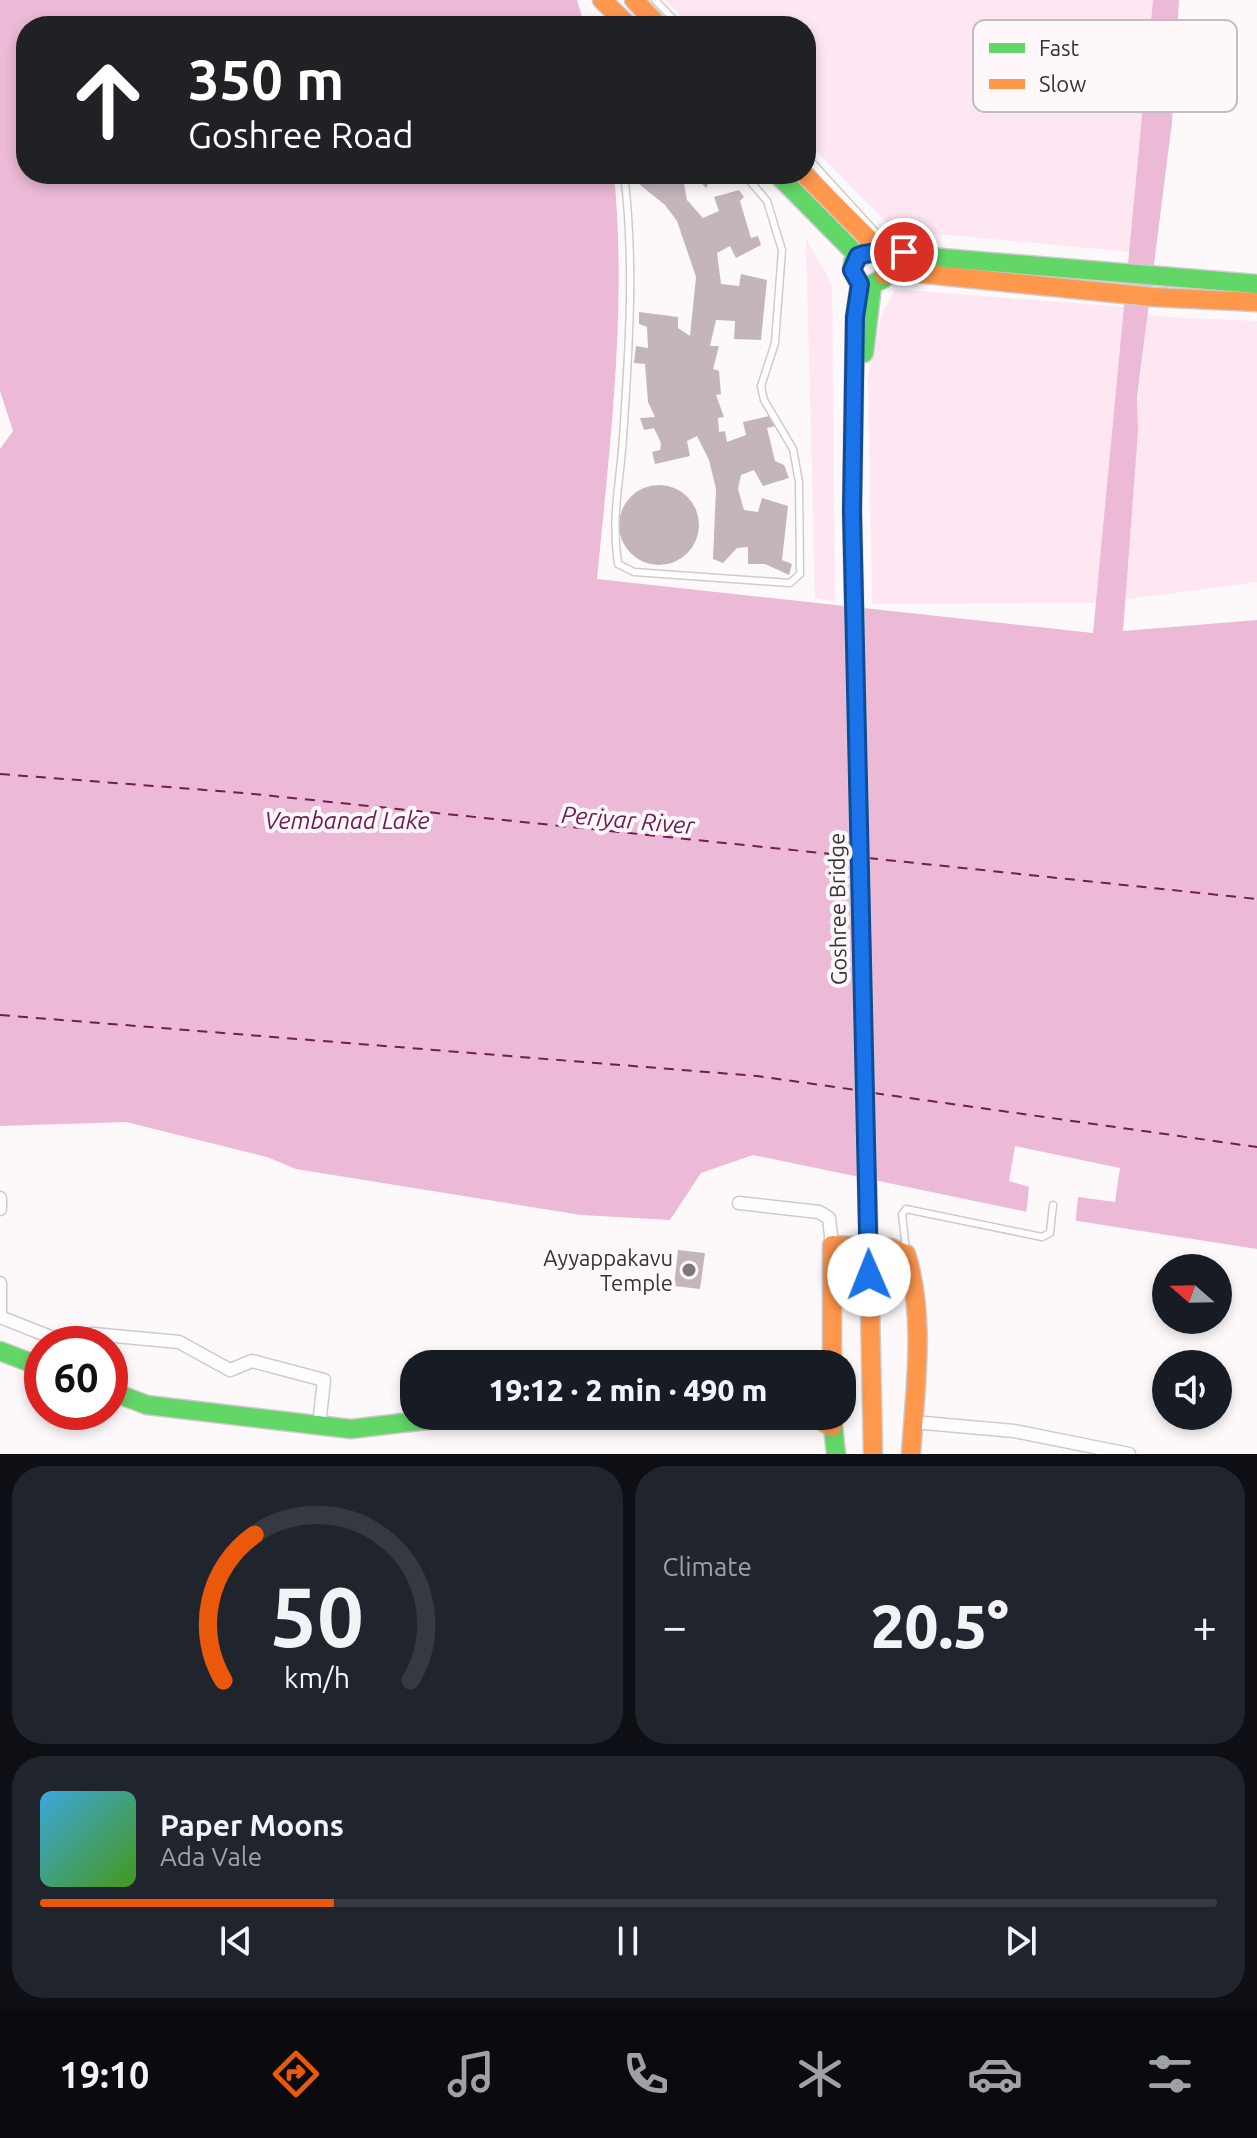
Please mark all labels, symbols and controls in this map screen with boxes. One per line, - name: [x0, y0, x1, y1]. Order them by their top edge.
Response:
- legend: [973, 20, 1237, 112]
- text: Fast: [1039, 35, 1080, 60]
- icon: ahead: [56, 48, 160, 152]
- text: 350 m: [188, 48, 344, 111]
- text: Slow: [1039, 71, 1086, 96]
- text: Goshree Road: [188, 114, 414, 155]
- pin: [870, 218, 938, 286]
- icon: arrive: [882, 230, 926, 274]
- water label: Periyar River: [560, 801, 697, 839]
- water label: Vembanad Lake: [264, 807, 430, 834]
- street label: Goshree Bridge: [823, 833, 851, 985]
- position arrow: [827, 1233, 911, 1317]
- place label: Ayyappakavu Temple: [543, 1245, 673, 1295]
- north arrow: [1152, 1254, 1232, 1334]
- map controls: [1152, 1254, 1232, 1430]
- marker: Ayyappakavu Temple: [680, 1261, 698, 1279]
- speed limit sign: 60: [24, 1326, 128, 1430]
- button: sound: [1152, 1350, 1232, 1430]
- text: 19:12 · 2 min · 490 m: [489, 1373, 767, 1407]
- text: Climate: [663, 1552, 752, 1581]
- text: 50: [270, 1569, 364, 1663]
- text: 20.5°: [871, 1592, 1009, 1659]
- text: −: [663, 1601, 687, 1650]
- text: +: [1192, 1601, 1217, 1650]
- text: km/h: [284, 1661, 350, 1693]
- text: Paper Moons: [160, 1808, 344, 1842]
- text: Ada Vale: [160, 1842, 262, 1871]
- icon: previous: [214, 1919, 258, 1963]
- icon: pause: [606, 1919, 650, 1963]
- icon: next: [999, 1919, 1043, 1963]
- icon: directions: [268, 2046, 324, 2102]
- icon: music: [443, 2046, 499, 2102]
- icon: phone: [618, 2046, 674, 2102]
- icon: climate: [792, 2046, 848, 2102]
- icon: car: [967, 2046, 1023, 2102]
- icon: filters: [1142, 2046, 1198, 2102]
- text: 19:10: [59, 2054, 149, 2095]

